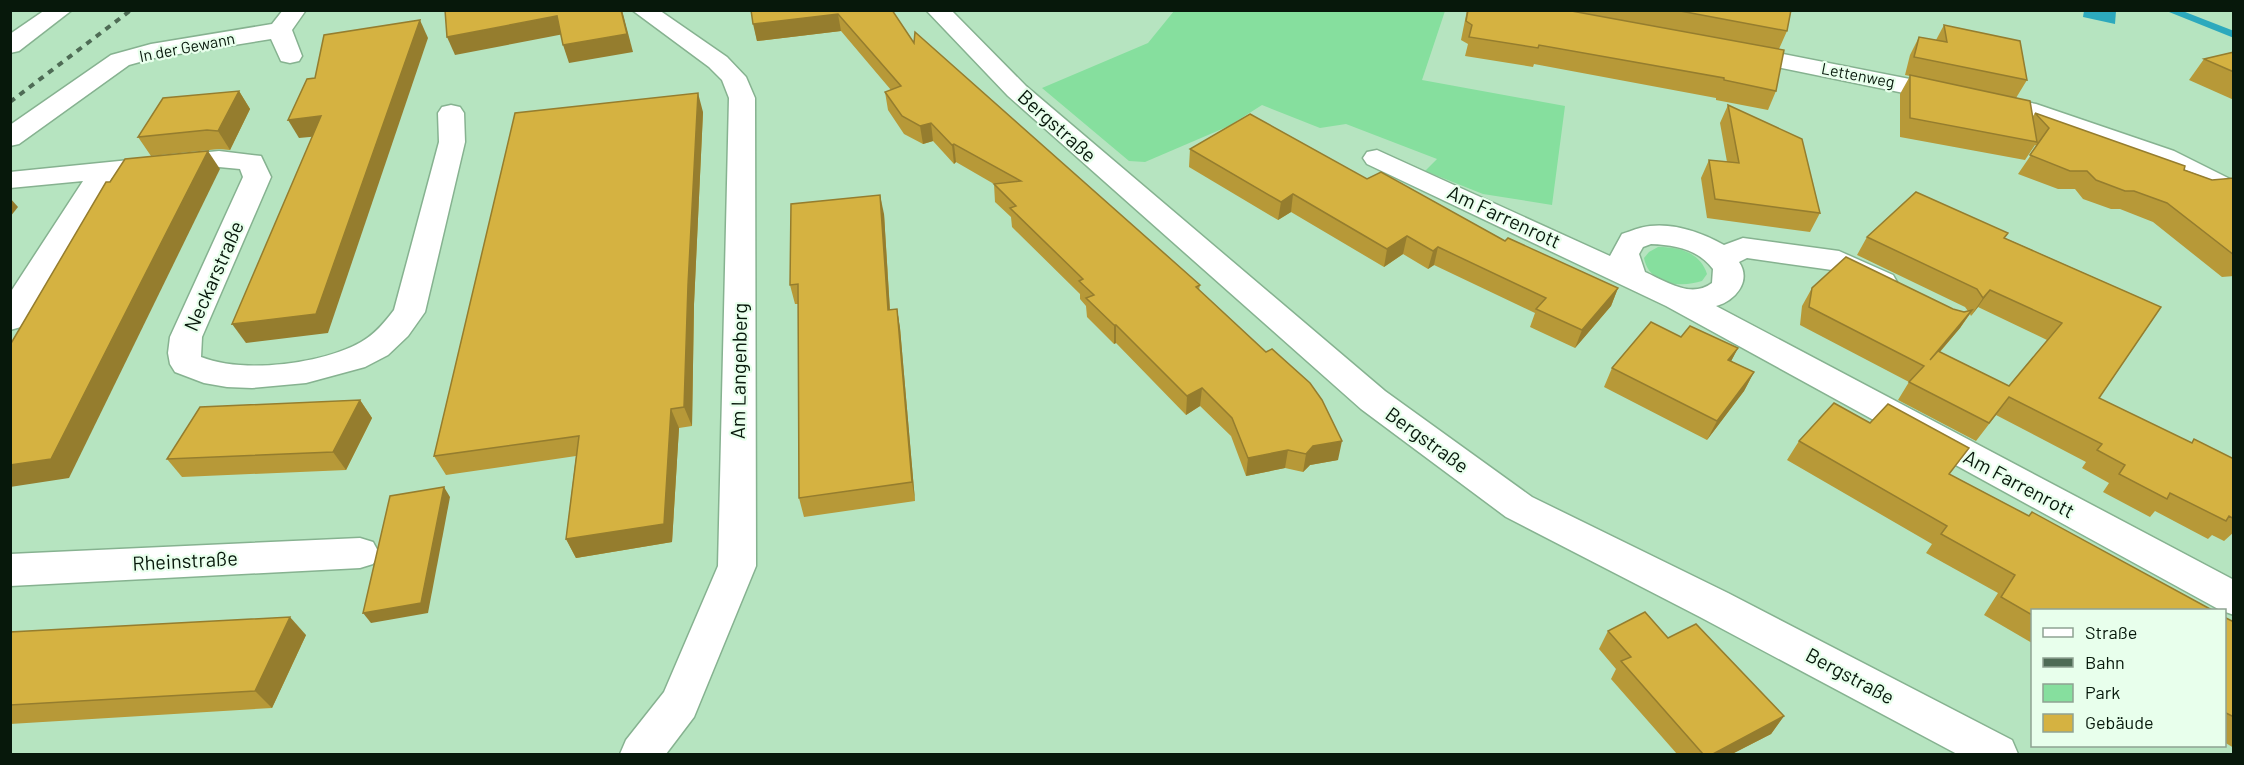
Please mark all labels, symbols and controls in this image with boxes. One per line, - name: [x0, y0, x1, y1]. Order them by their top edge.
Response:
- street label: In der Gewann: [137, 28, 236, 65]
- street label: Lettenweg: [1820, 58, 1896, 91]
- street label: Bergstraße: [1014, 84, 1102, 167]
- street label: Am Farrenrott: [1444, 179, 1565, 253]
- street label: Neckarstraße: [178, 217, 248, 334]
- street label: Am Langenberg: [725, 303, 751, 439]
- street label: Bergstraße: [1381, 401, 1474, 477]
- street label: Am Farrenrott: [1960, 444, 2079, 522]
- street label: Rheinstraße: [132, 545, 238, 575]
- legend: [2031, 609, 2226, 747]
- text: Straße: [2085, 621, 2137, 643]
- street label: Bergstraße: [1802, 642, 1899, 708]
- text: Bahn: [2085, 651, 2125, 673]
- text: Park: [2085, 681, 2120, 703]
- text: Gebäude: [2085, 711, 2154, 733]

